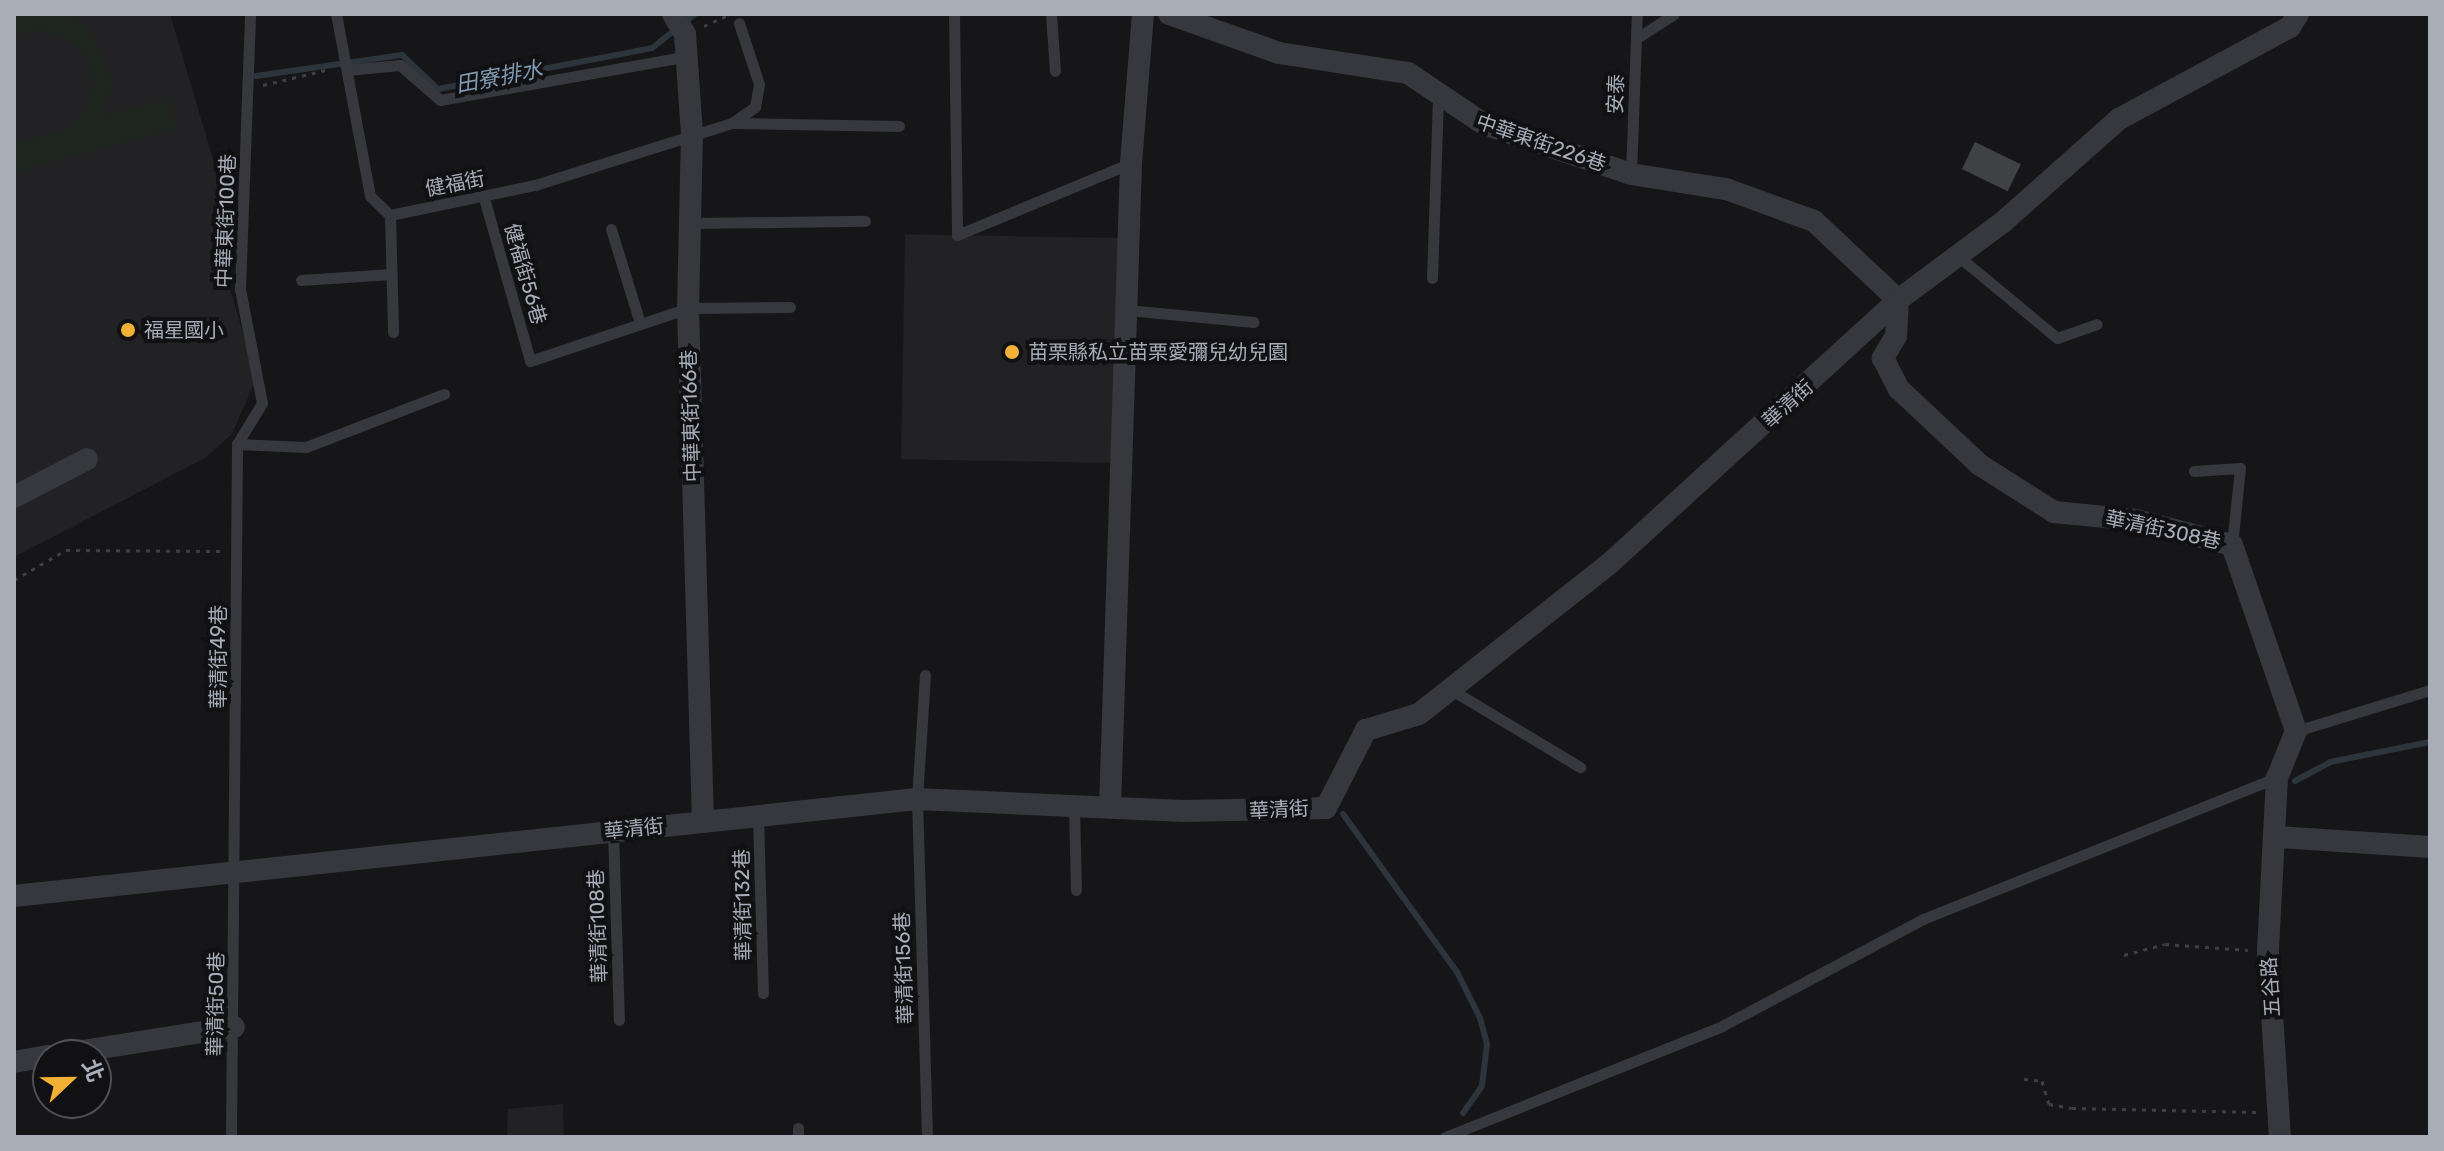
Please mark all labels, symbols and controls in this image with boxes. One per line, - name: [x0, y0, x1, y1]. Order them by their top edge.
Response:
- water label: 田寮排水: [453, 56, 545, 98]
- street label: 安泰: [1603, 74, 1629, 114]
- street label: 中華東街226巷: [1473, 110, 1609, 176]
- street label: 中華東街100巷: [212, 154, 240, 288]
- street label: 健福街: [423, 166, 487, 202]
- street label: 健福街56巷: [499, 221, 551, 327]
- place label: 福星國小: [144, 318, 224, 342]
- marker: 福星國小: [119, 321, 137, 339]
- place label: 苗栗縣私立苗栗愛彌兒幼兒園: [1028, 340, 1288, 364]
- marker: 苗栗縣私立苗栗愛彌兒幼兒園: [1003, 343, 1021, 361]
- street label: 中華東街166巷: [677, 349, 705, 483]
- street label: 華清街: [1758, 375, 1818, 433]
- street label: 華清街308巷: [2103, 506, 2223, 554]
- street label: 華清街49巷: [206, 605, 230, 709]
- street label: 華清街: [1248, 796, 1310, 824]
- street label: 華清街: [603, 814, 665, 844]
- street label: 華清街132巷: [730, 849, 756, 961]
- street label: 華清街108巷: [584, 869, 612, 983]
- street label: 華清街156巷: [890, 911, 918, 1025]
- street label: 華清街50巷: [203, 952, 229, 1056]
- street label: 五谷路: [2257, 956, 2285, 1018]
- north arrow: [32, 1039, 112, 1119]
- text: 北: [76, 1055, 109, 1086]

